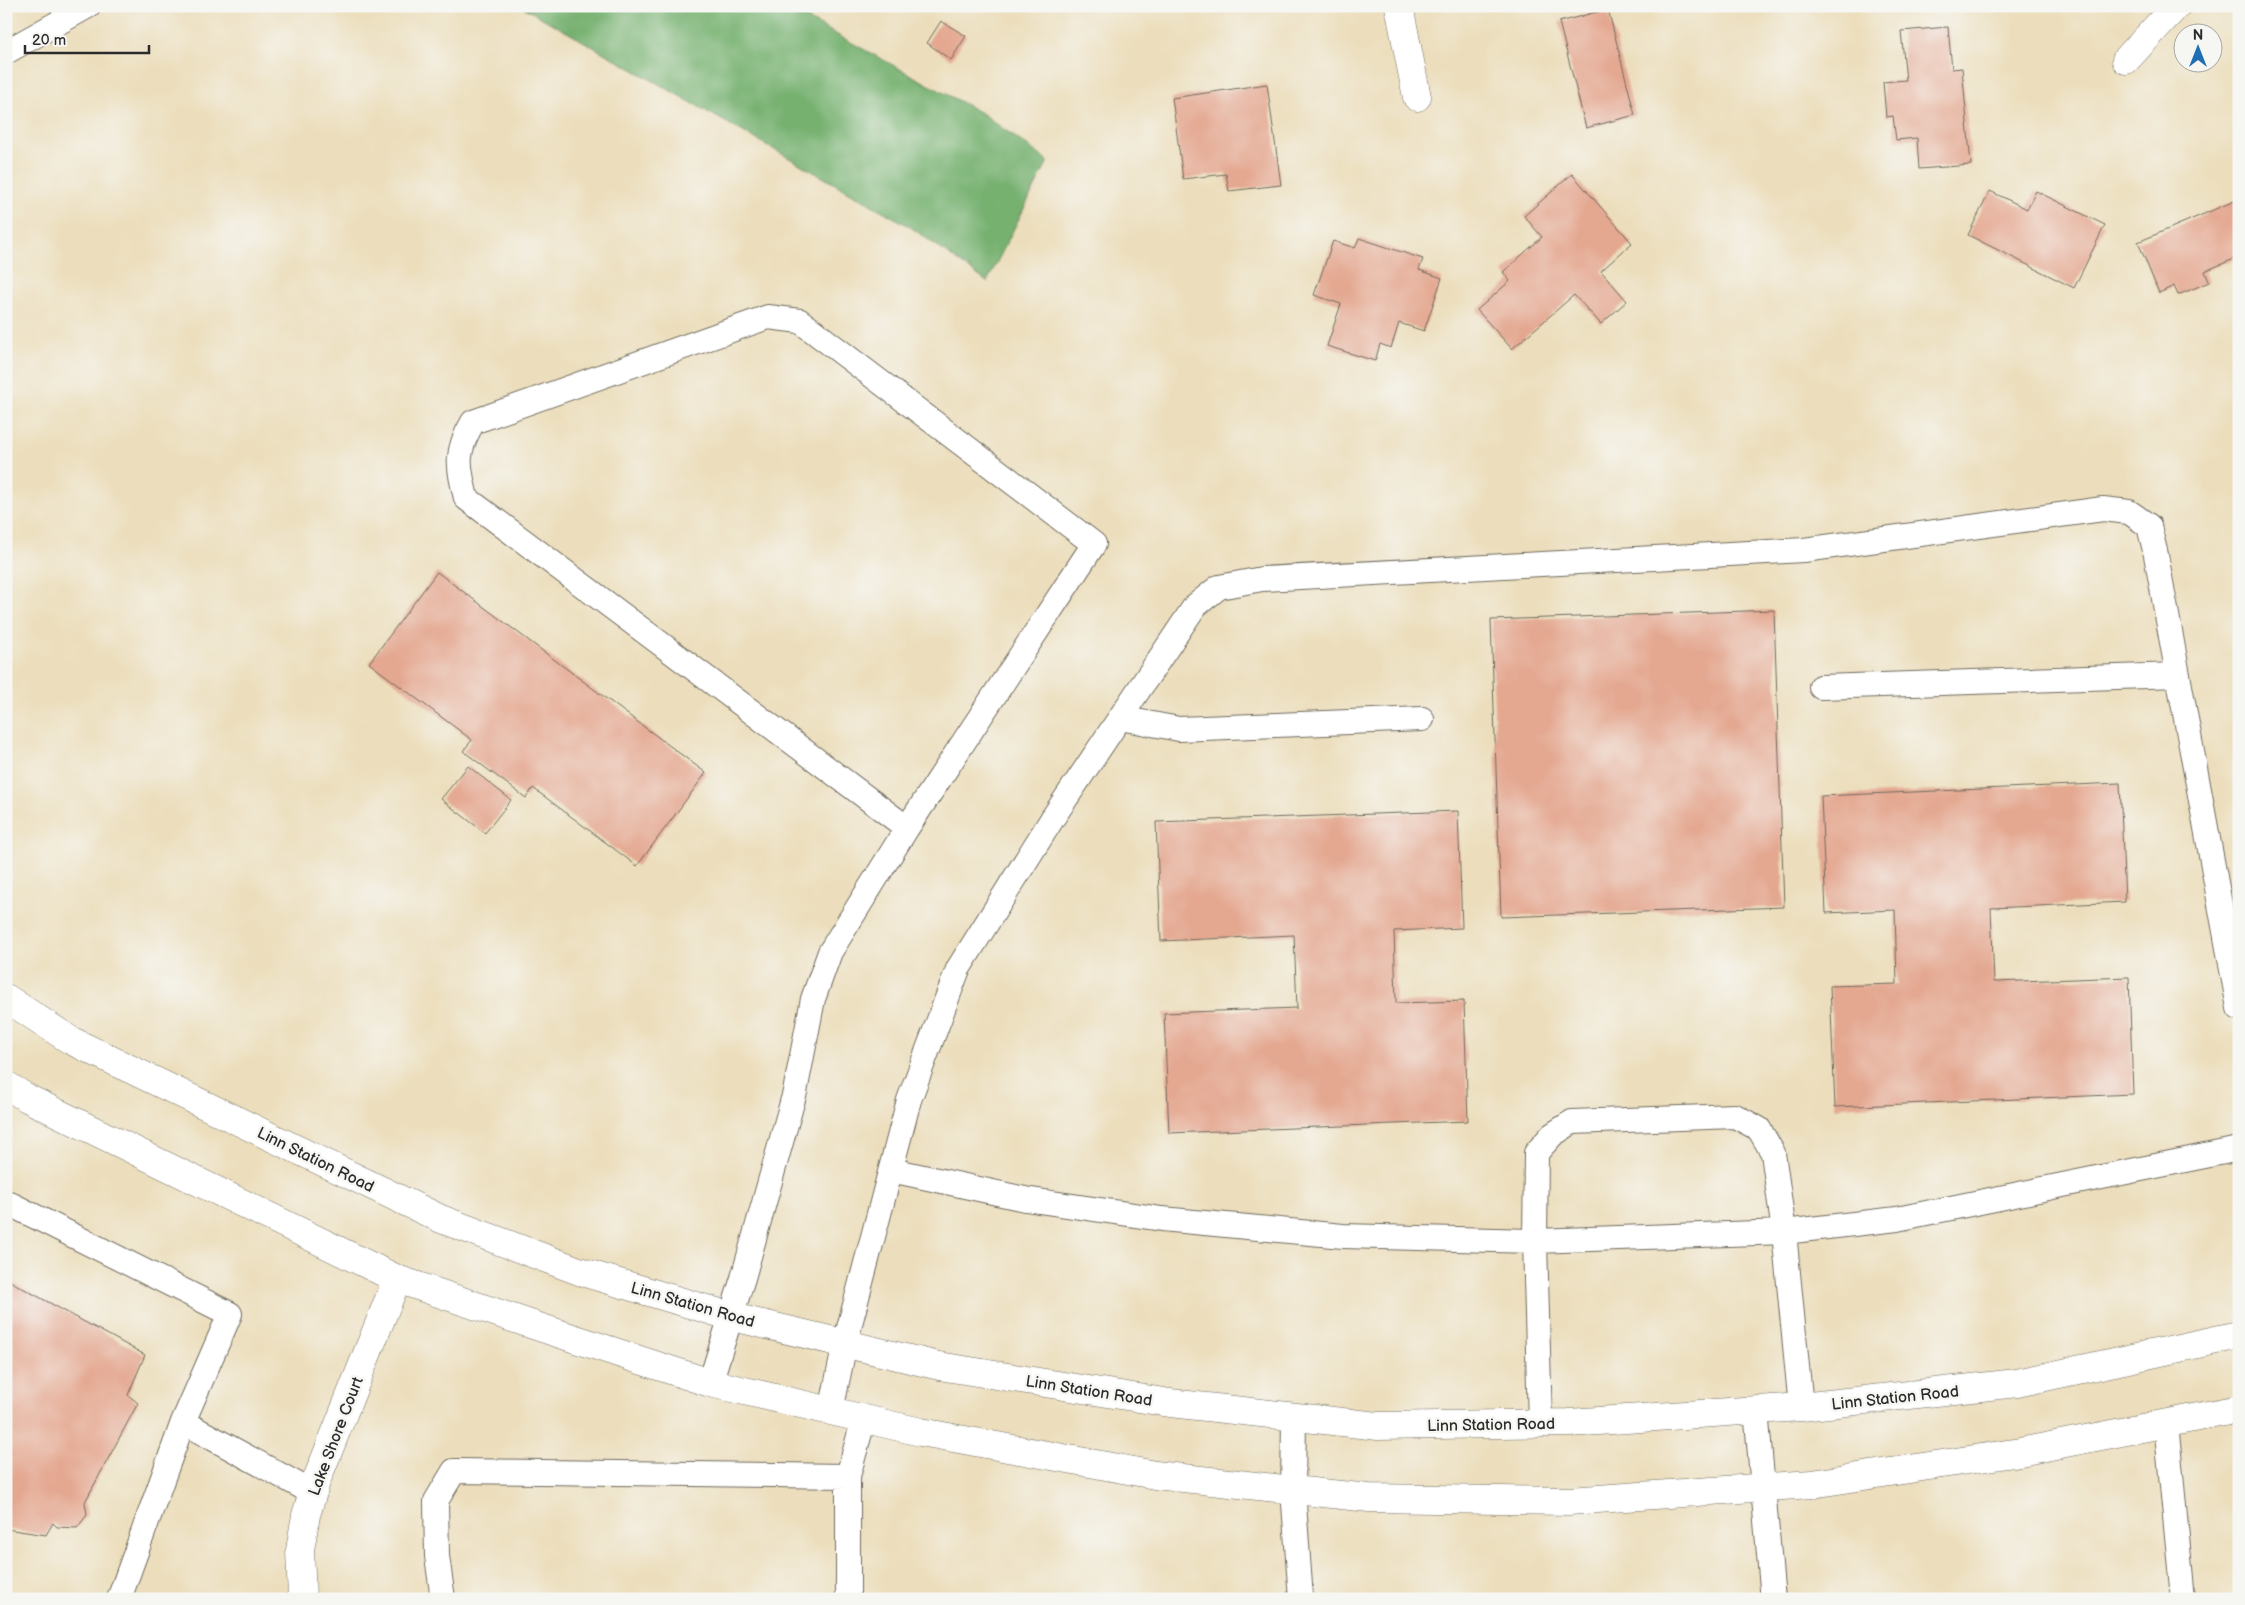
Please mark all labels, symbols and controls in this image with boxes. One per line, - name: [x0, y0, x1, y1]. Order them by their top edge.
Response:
- scale bar: [25, 22, 149, 54]
- north arrow: [2172, 22, 2222, 72]
- text: N: [2193, 27, 2203, 44]
- text: 20 m: [32, 31, 66, 50]
- street label: Linn Station Road: [254, 1124, 377, 1197]
- street label: Linn Station Road: [628, 1279, 757, 1332]
- street label: Linn Station Road: [1024, 1372, 1153, 1411]
- street label: Lake Shore Court: [305, 1374, 368, 1499]
- street label: Linn Station Road: [1831, 1382, 1960, 1415]
- street label: Linn Station Road: [1427, 1415, 1555, 1436]

